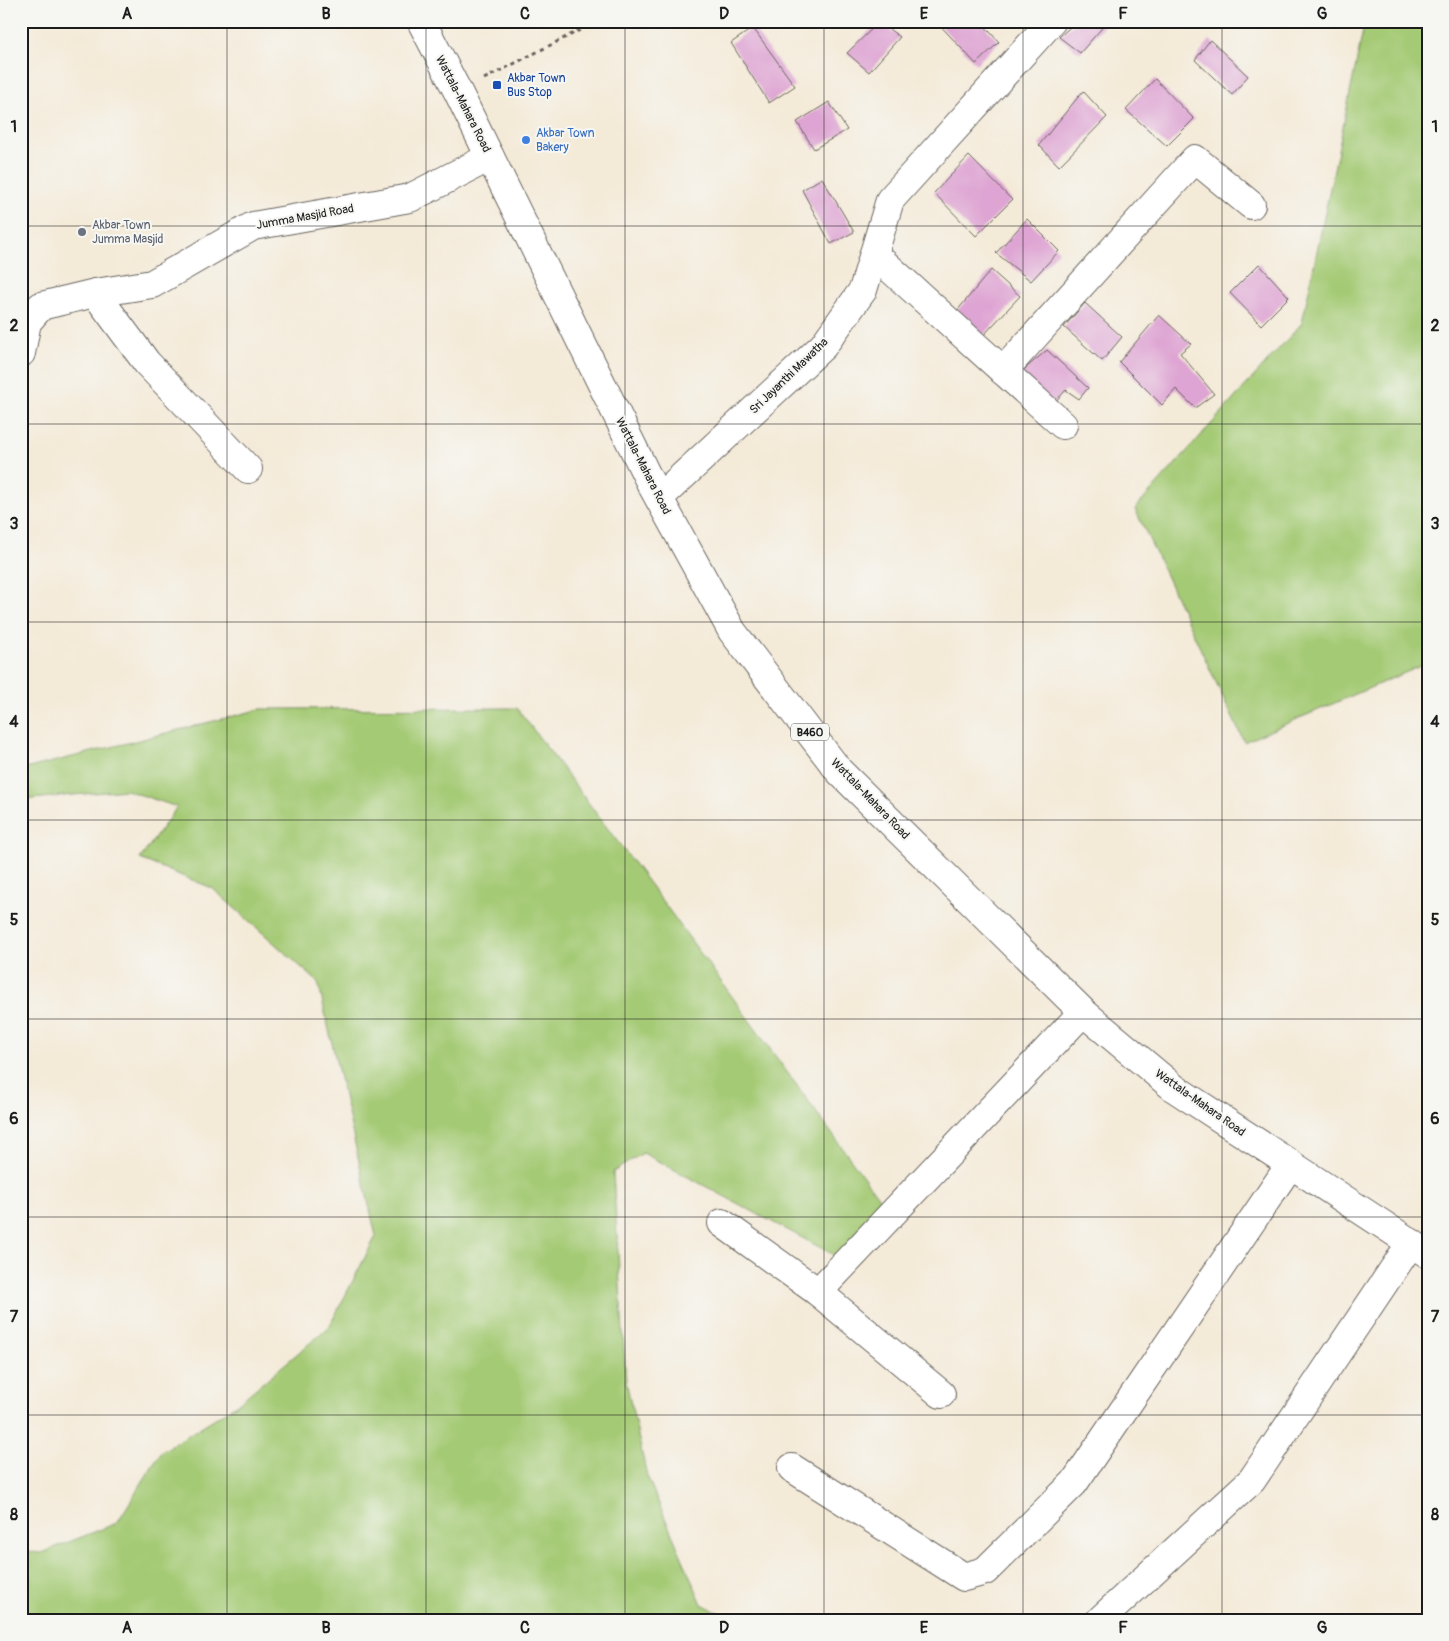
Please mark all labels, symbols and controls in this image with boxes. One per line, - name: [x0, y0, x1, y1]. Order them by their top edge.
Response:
- text: A: [122, 4, 133, 24]
- text: B: [321, 4, 331, 24]
- text: C: [520, 4, 530, 24]
- text: D: [719, 4, 729, 24]
- text: E: [920, 4, 929, 24]
- text: F: [1118, 4, 1128, 24]
- text: G: [1317, 4, 1328, 24]
- street label: Wattala-Mahara Road: [432, 53, 494, 155]
- place label: Akbar Town Bus Stop: [507, 71, 566, 100]
- marker: Akbar Town Bus Stop: [491, 79, 503, 91]
- text: 1: [11, 117, 17, 137]
- text: 1: [1432, 117, 1438, 137]
- place label: Akbar Town Bakery: [536, 126, 595, 155]
- marker: Akbar Town Bakery: [520, 134, 532, 146]
- street label: Jumma Masjid Road: [255, 201, 355, 233]
- place label: Akbar Town Jumma Masjid: [92, 218, 163, 247]
- marker: Akbar Town Jumma Masjid: [76, 226, 88, 238]
- text: 2: [10, 316, 19, 336]
- text: 2: [1431, 316, 1440, 336]
- street label: Sri Jayanthi Mawatha: [747, 334, 832, 417]
- street label: Wattala-Mahara Road: [612, 415, 674, 517]
- text: 3: [10, 514, 19, 534]
- text: 3: [1431, 514, 1440, 534]
- text: 4: [9, 712, 19, 732]
- text: 4: [1430, 712, 1440, 732]
- road number: B460: [791, 724, 829, 740]
- street label: Wattala-Mahara Road: [827, 755, 913, 843]
- text: 5: [10, 910, 19, 930]
- text: 5: [1431, 910, 1440, 930]
- street label: Wattala-Mahara Road: [1152, 1066, 1248, 1140]
- text: 6: [9, 1109, 19, 1129]
- text: 6: [1430, 1109, 1440, 1129]
- text: 7: [10, 1307, 19, 1327]
- text: 7: [1431, 1307, 1440, 1327]
- text: 8: [10, 1505, 18, 1525]
- text: 8: [1431, 1505, 1439, 1525]
- text: A: [122, 1618, 133, 1638]
- text: B: [321, 1618, 331, 1638]
- text: C: [520, 1618, 530, 1638]
- text: D: [719, 1618, 729, 1638]
- text: E: [920, 1618, 929, 1638]
- text: F: [1118, 1618, 1128, 1638]
- text: G: [1317, 1618, 1328, 1638]

